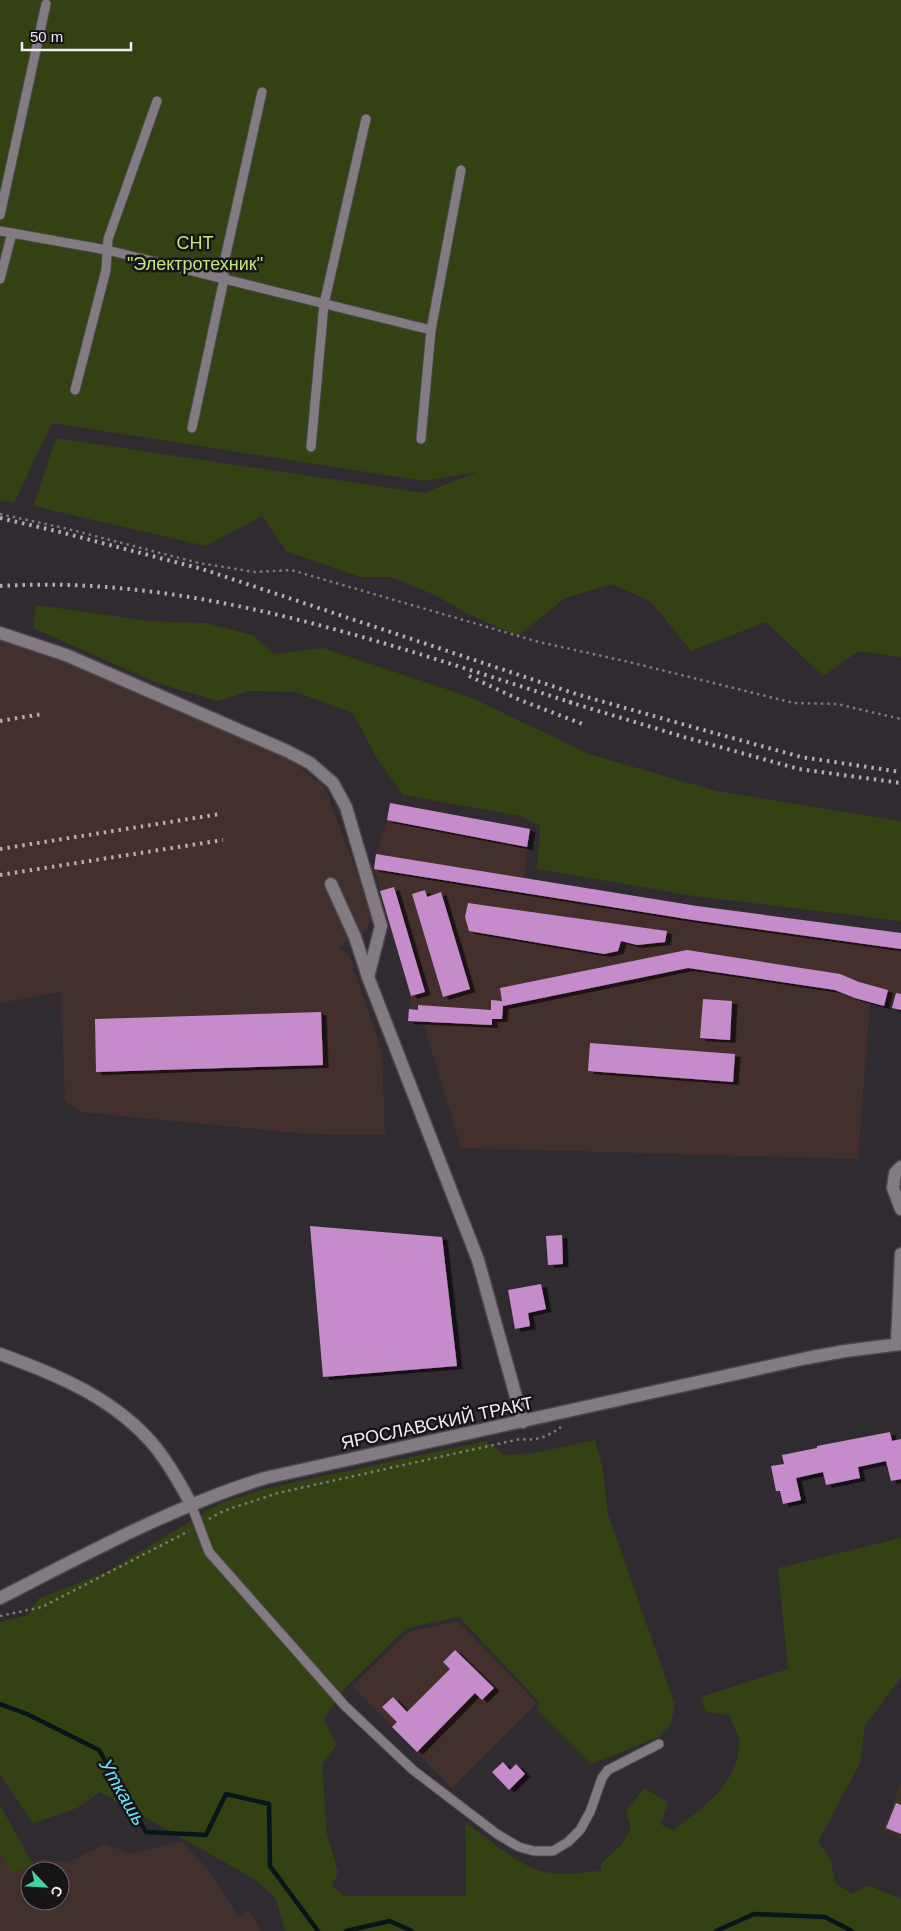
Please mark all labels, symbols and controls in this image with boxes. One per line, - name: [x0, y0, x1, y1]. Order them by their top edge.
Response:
- scale bar: [22, 20, 131, 52]
- text: 50 m: [30, 28, 63, 45]
- park label: СНТ "Электротехник": [127, 233, 263, 274]
- street label: ЯРОСЛАВСКИЙ ТРАКТ: [339, 1392, 535, 1453]
- water label: Уткашь: [95, 1754, 150, 1829]
- north arrow: [20, 1861, 70, 1911]
- text: С: [47, 1884, 66, 1899]

